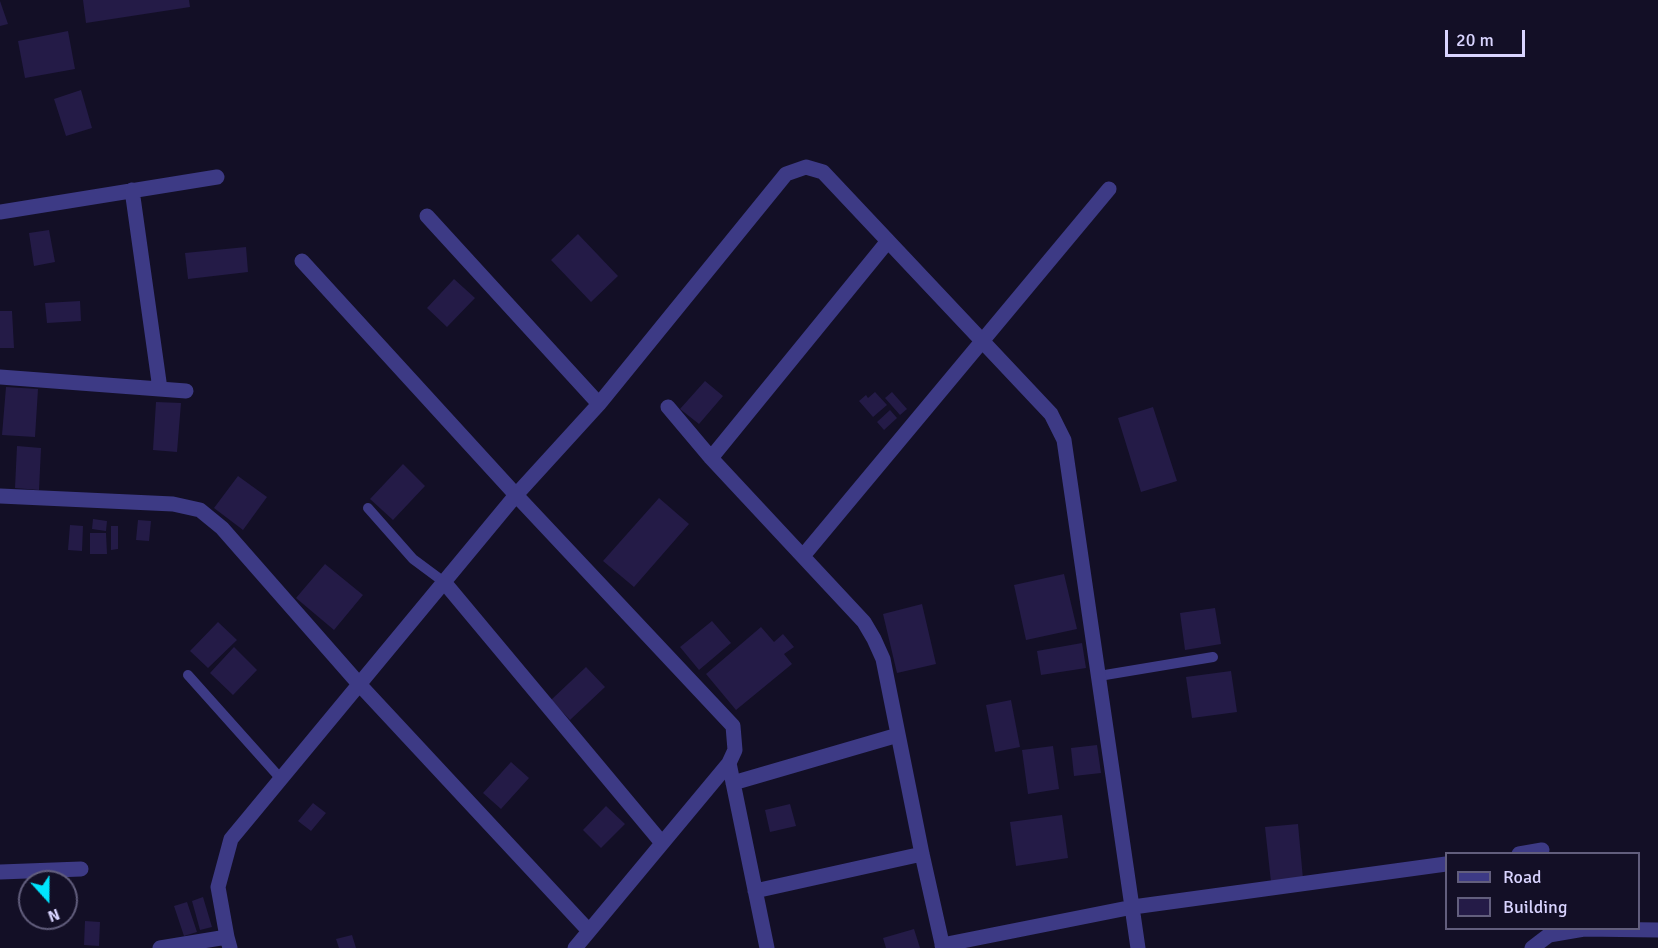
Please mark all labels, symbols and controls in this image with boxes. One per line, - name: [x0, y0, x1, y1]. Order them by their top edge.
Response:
- scale bar: [1448, 18, 1528, 56]
- text: 20 m: [1456, 29, 1494, 51]
- legend: [1445, 852, 1640, 930]
- text: Road: [1503, 866, 1542, 888]
- north arrow: [18, 870, 78, 930]
- text: Building: [1503, 896, 1567, 918]
- text: N: [45, 904, 63, 926]

